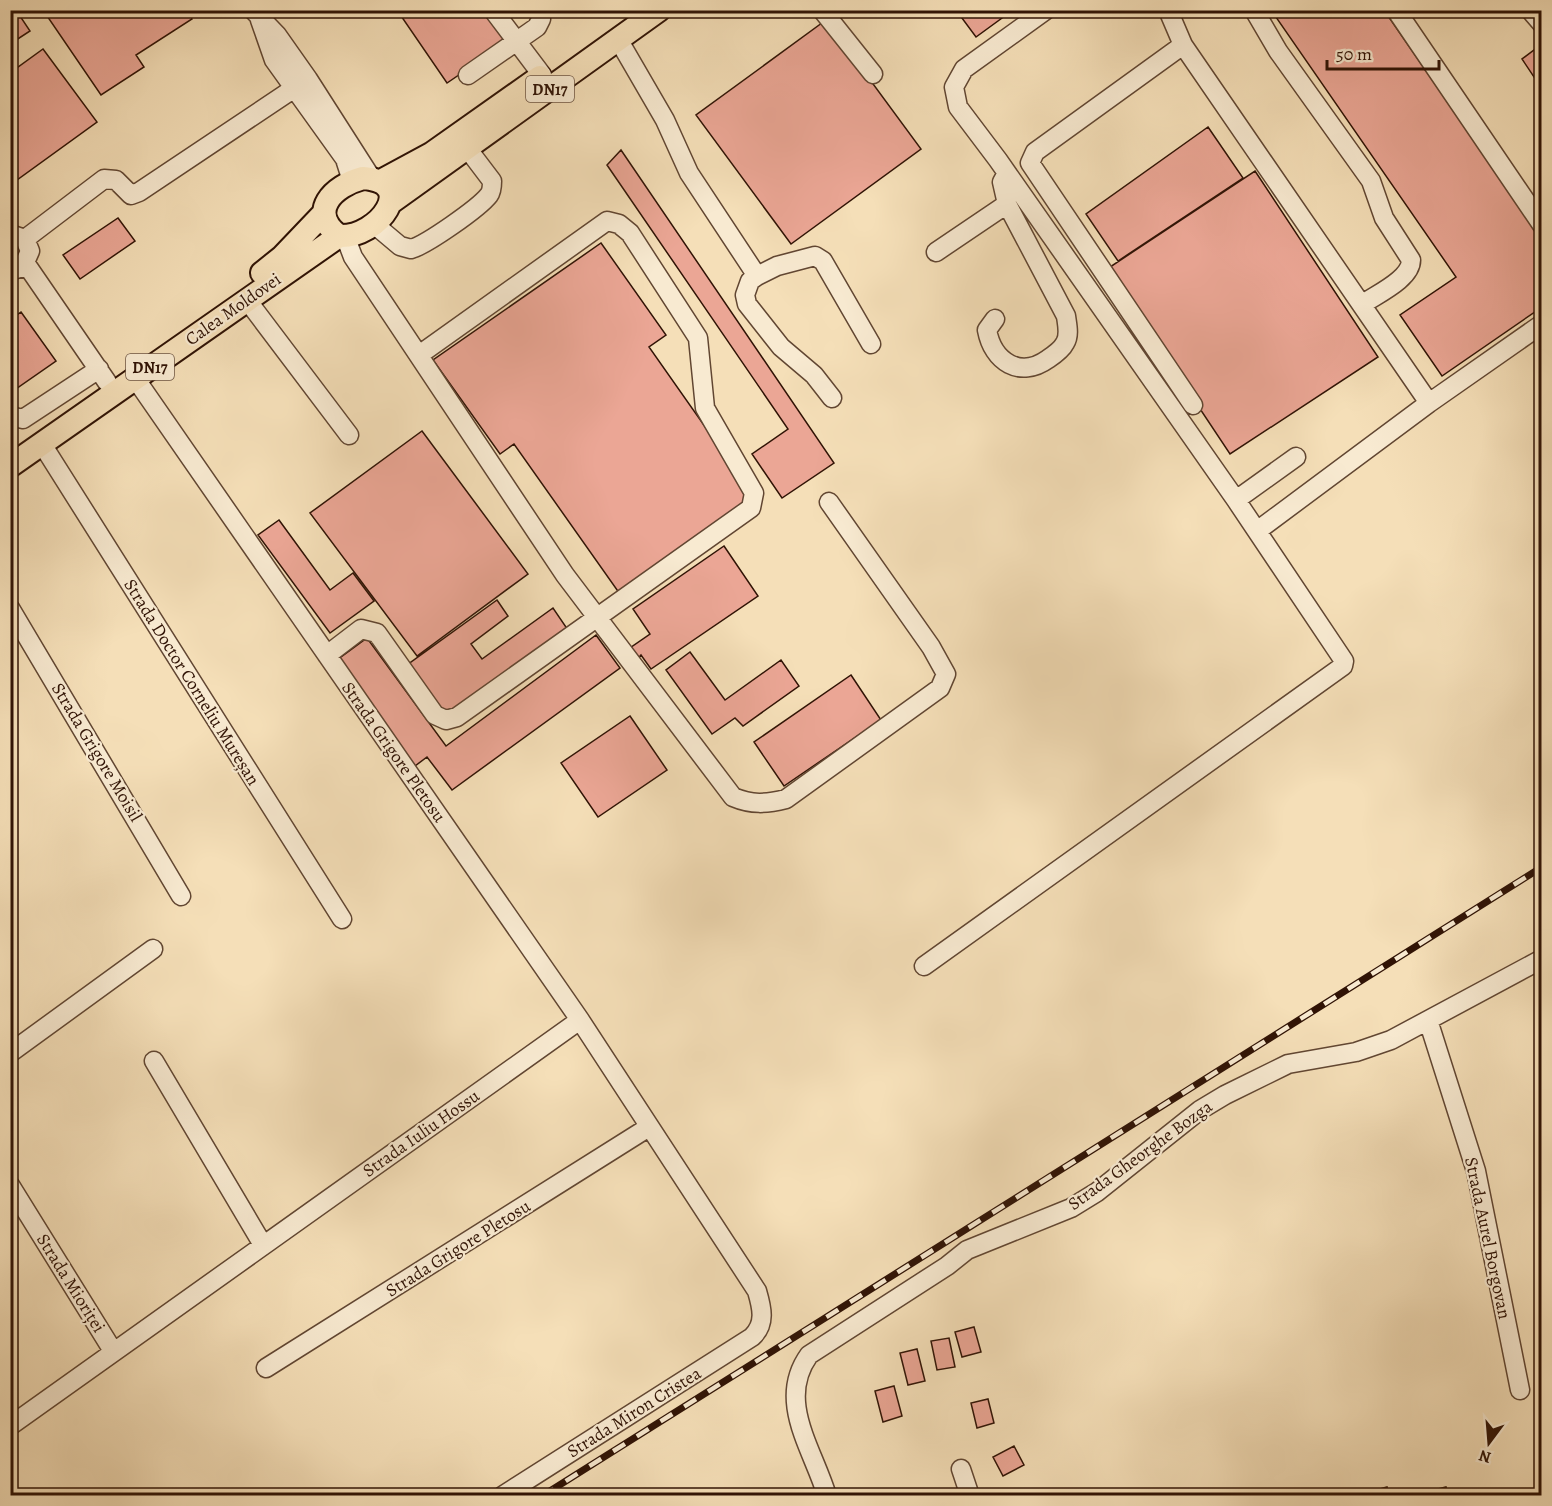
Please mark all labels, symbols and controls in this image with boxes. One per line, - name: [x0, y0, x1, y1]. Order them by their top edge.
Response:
- scale bar: [1327, 33, 1440, 71]
- text: 50 m: [1336, 42, 1372, 66]
- road number: DN17: [526, 76, 574, 102]
- street label: Calea Moldovei: [180, 267, 286, 351]
- road number: DN17: [126, 354, 174, 380]
- street label: Strada Doctor Corneliu Mureșan: [118, 574, 266, 790]
- street label: Strada Grigore Pletosu: [336, 677, 452, 827]
- street label: Strada Grigore Moisil: [46, 678, 148, 826]
- street label: Strada Iuliu Hossu: [358, 1084, 484, 1182]
- street label: Strada Gheorghe Bozga: [1063, 1094, 1217, 1215]
- street label: Strada Aurel Borgovan: [1459, 1155, 1517, 1321]
- street label: Strada Grigore Pletosu: [381, 1194, 535, 1302]
- street label: Strada Mioriței: [31, 1229, 111, 1337]
- street label: Strada Miron Cristea: [562, 1361, 706, 1463]
- north arrow: [1459, 1413, 1519, 1473]
- text: N: [1476, 1444, 1494, 1469]

